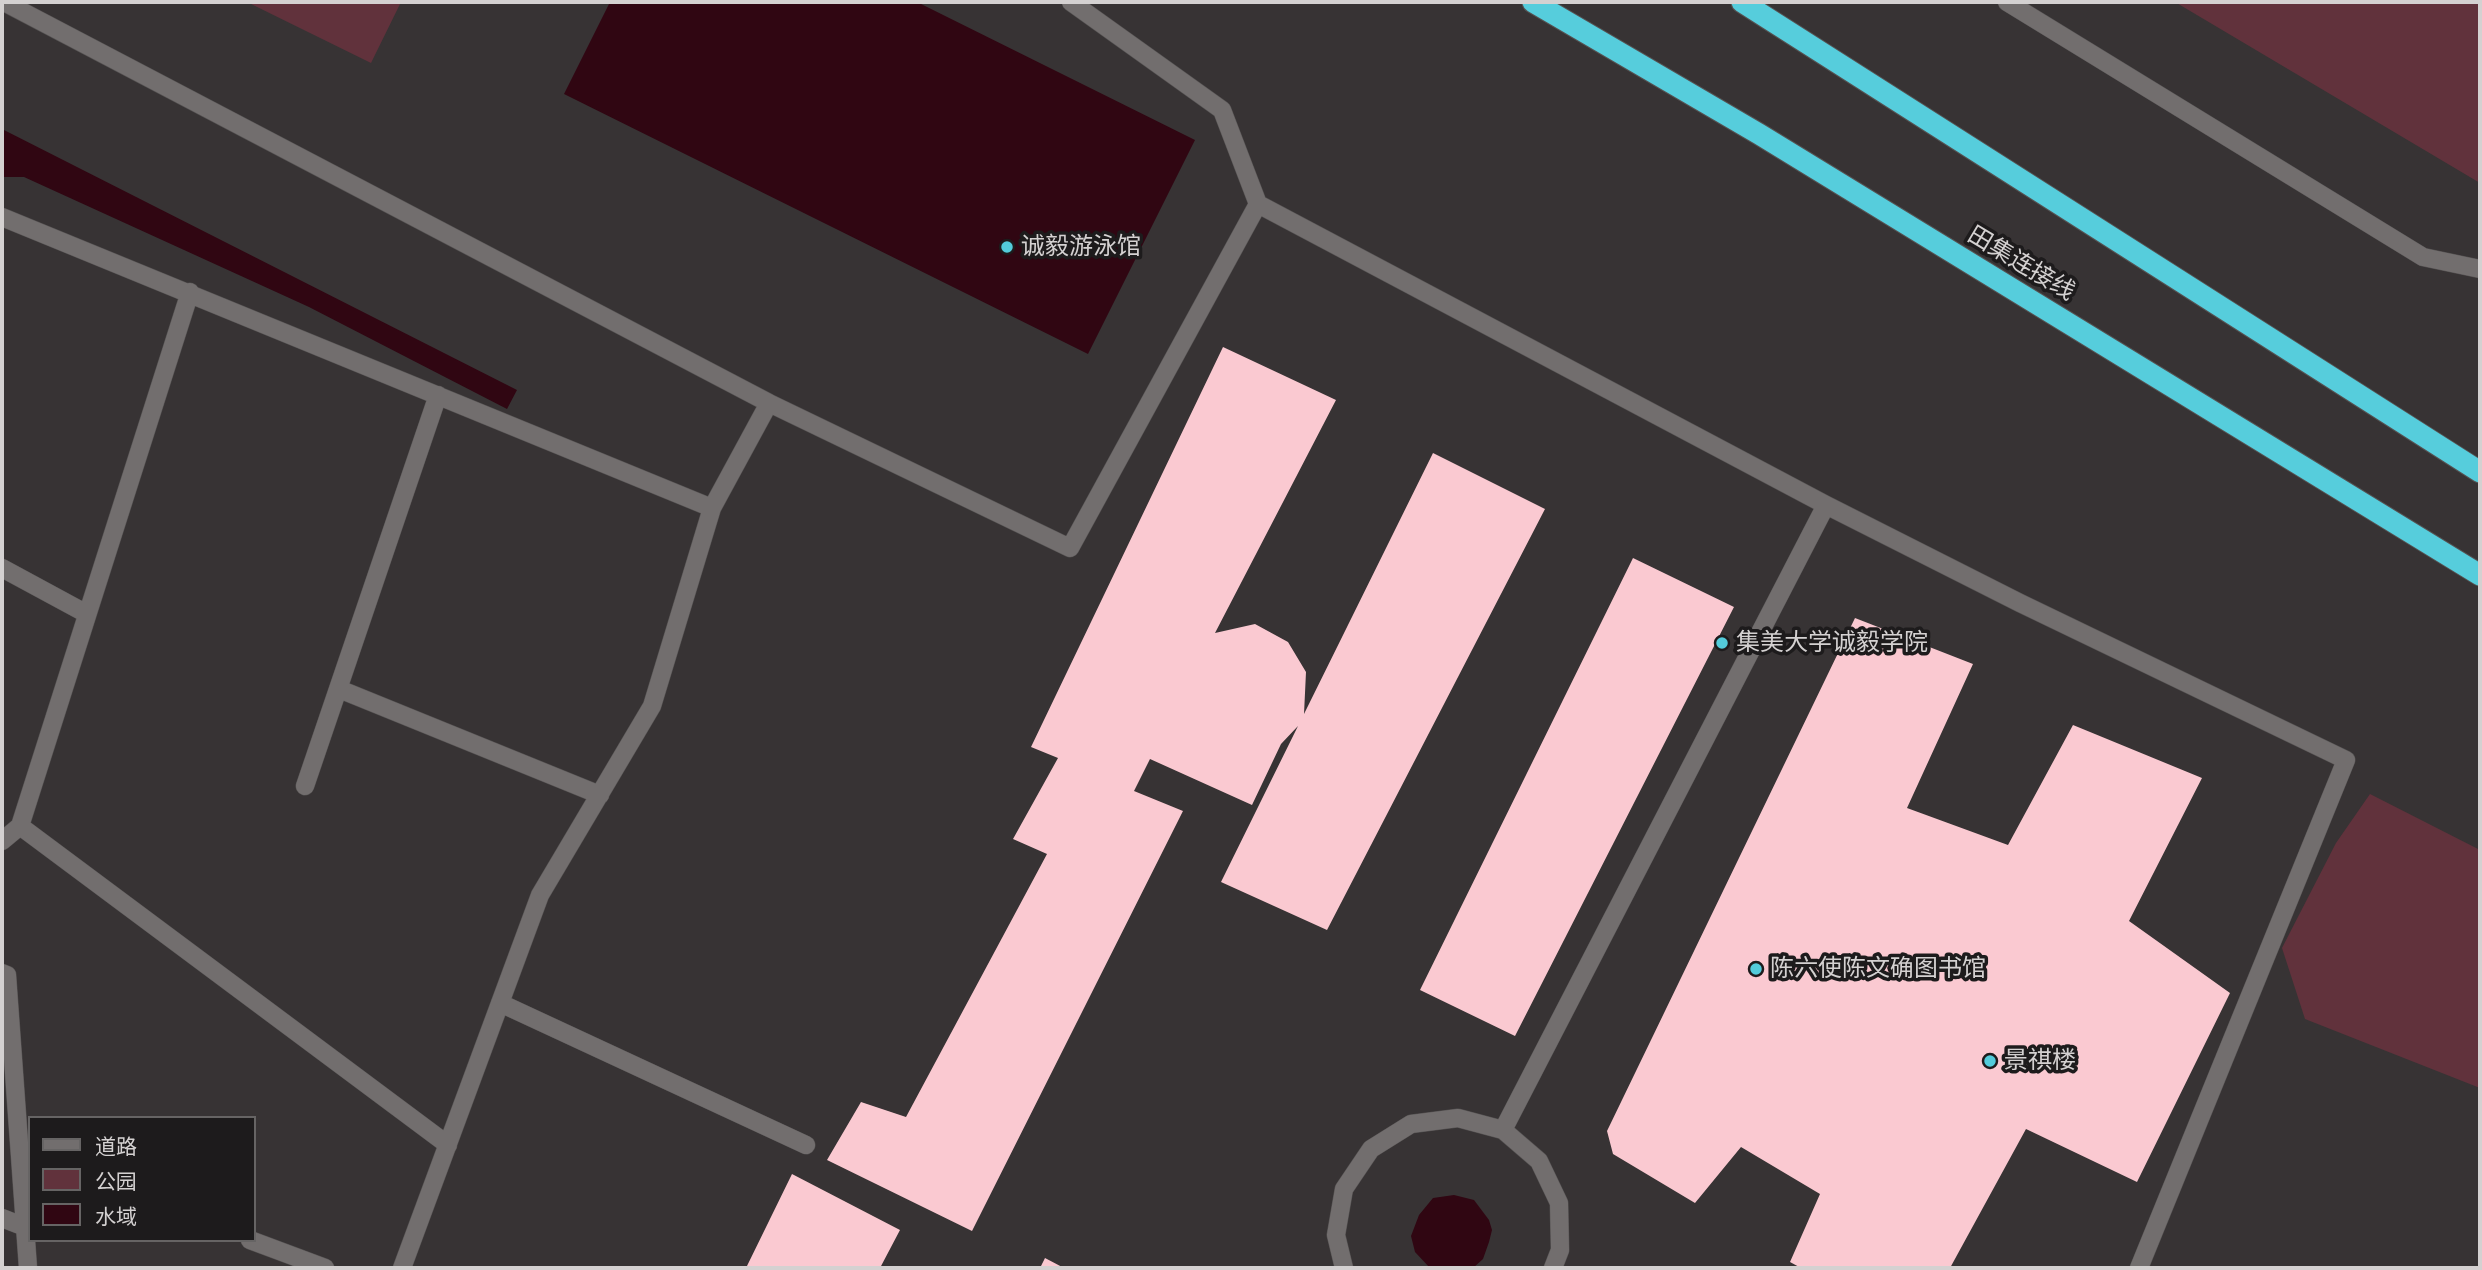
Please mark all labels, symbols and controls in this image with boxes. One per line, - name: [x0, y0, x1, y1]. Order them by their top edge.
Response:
- street label: 田集连接线: [1962, 221, 2080, 307]
- place label: 诚毅游泳馆: [1021, 233, 1141, 261]
- marker: 诚毅游泳馆: [999, 239, 1015, 255]
- place label: 集美大学诚毅学院: [1736, 629, 1928, 657]
- marker: 集美大学诚毅学院: [1714, 635, 1730, 651]
- place label: 陈六使陈文确图书馆: [1770, 955, 1986, 983]
- marker: 陈六使陈文确图书馆: [1748, 961, 1764, 977]
- place label: 景祺楼: [2004, 1047, 2076, 1075]
- marker: 景祺楼: [1982, 1053, 1998, 1069]
- legend: [28, 1116, 256, 1242]
- text: 道路: [95, 1134, 137, 1160]
- text: 公园: [95, 1169, 137, 1195]
- text: 水域: [95, 1204, 137, 1230]

